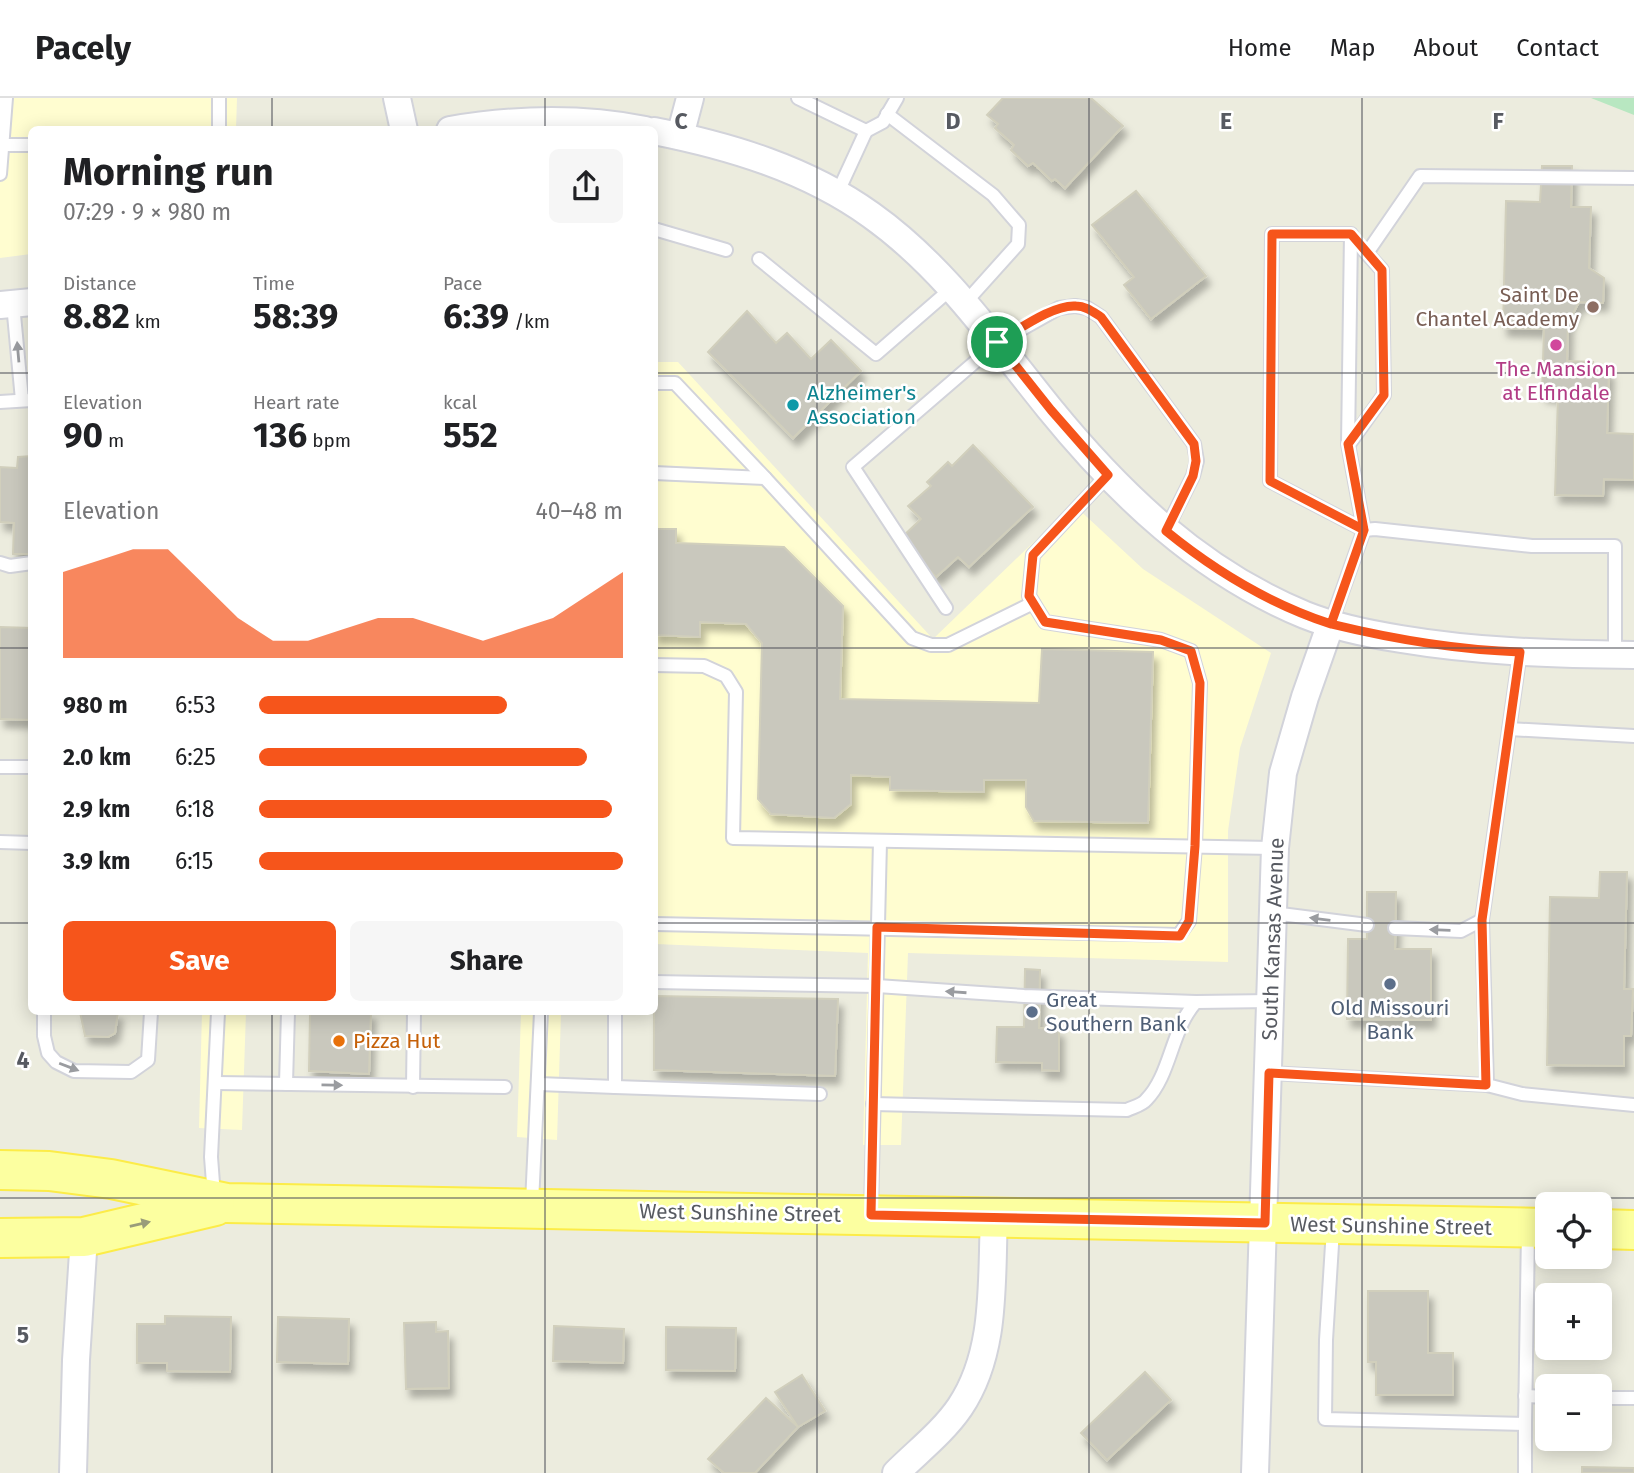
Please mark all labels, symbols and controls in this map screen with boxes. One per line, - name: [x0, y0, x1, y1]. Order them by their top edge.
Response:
- text: Pacely: [35, 28, 131, 68]
- text: Home: [1228, 34, 1292, 62]
- text: Map: [1330, 34, 1376, 62]
- text: About: [1414, 34, 1478, 62]
- text: Contact: [1516, 34, 1599, 62]
- text: C: [674, 107, 688, 135]
- text: D: [946, 107, 961, 135]
- text: E: [1220, 107, 1232, 135]
- text: F: [1492, 107, 1504, 135]
- text: Morning run: [63, 149, 274, 195]
- button: share: [549, 149, 623, 223]
- text: 07:29 · 9 × 980 m: [63, 198, 231, 226]
- text: Distance: [63, 272, 137, 295]
- text: Time: [253, 272, 295, 295]
- text: Pace: [443, 272, 482, 295]
- place label: Saint De Chantel Academy: [1416, 282, 1580, 332]
- text: 8.82: [63, 295, 130, 337]
- text: 58:39: [253, 295, 338, 337]
- text: 6:39: [443, 295, 509, 337]
- marker: Saint De Chantel Academy: [1585, 299, 1601, 315]
- text: km: [130, 310, 161, 333]
- text: /km: [509, 310, 550, 333]
- pin: [967, 312, 1027, 372]
- icon: arrive: [978, 323, 1016, 361]
- marker: The Mansion at Elfindale: [1548, 337, 1564, 353]
- one-way arrow: [12, 341, 23, 363]
- place label: The Mansion at Elfindale: [1496, 356, 1616, 406]
- place label: Alzheimer's Association: [807, 380, 916, 430]
- text: Elevation: [63, 391, 143, 414]
- text: Heart rate: [253, 391, 340, 414]
- text: kcal: [443, 391, 477, 414]
- marker: Alzheimer's Association: [785, 397, 801, 413]
- text: 90: [63, 414, 103, 456]
- text: 136: [253, 414, 307, 456]
- text: 552: [443, 414, 498, 456]
- text: m: [103, 429, 124, 452]
- text: bpm: [307, 429, 351, 452]
- text: Elevation: [63, 497, 159, 525]
- text: 40–48 m: [535, 497, 623, 525]
- text: 980 m: [63, 691, 128, 719]
- text: 6:53: [175, 691, 216, 719]
- text: 2.0 km: [63, 743, 131, 771]
- text: 6:25: [175, 743, 216, 771]
- text: 2.9 km: [63, 795, 130, 823]
- text: 6:18: [175, 795, 215, 823]
- street label: South Kansas Avenue: [1256, 837, 1290, 1041]
- text: 3.9 km: [63, 847, 130, 875]
- text: 6:15: [175, 847, 213, 875]
- one-way arrow: [1309, 913, 1331, 924]
- button: Save: [63, 921, 336, 1001]
- button: Share: [350, 921, 623, 1001]
- one-way arrow: [1429, 924, 1451, 935]
- marker: Old Missouri Bank: [1382, 976, 1398, 992]
- one-way arrow: [945, 986, 967, 997]
- place label: Great Southern Bank: [1046, 987, 1187, 1037]
- place label: Old Missouri Bank: [1331, 995, 1449, 1045]
- marker: Great Southern Bank: [1024, 1004, 1040, 1020]
- place label: Pizza Hut: [353, 1028, 441, 1054]
- marker: Pizza Hut: [331, 1033, 347, 1049]
- text: 4: [17, 1046, 30, 1074]
- one-way arrow: [59, 1062, 80, 1073]
- one-way arrow: [321, 1080, 343, 1091]
- map controls: [1535, 1192, 1612, 1451]
- button: locate: [1535, 1192, 1612, 1269]
- street label: West Sunshine Street: [639, 1198, 842, 1228]
- street label: West Sunshine Street: [1290, 1211, 1493, 1241]
- one-way arrow: [129, 1218, 151, 1229]
- button: +: [1535, 1283, 1612, 1360]
- text: 5: [17, 1321, 29, 1349]
- button: −: [1535, 1374, 1612, 1451]

